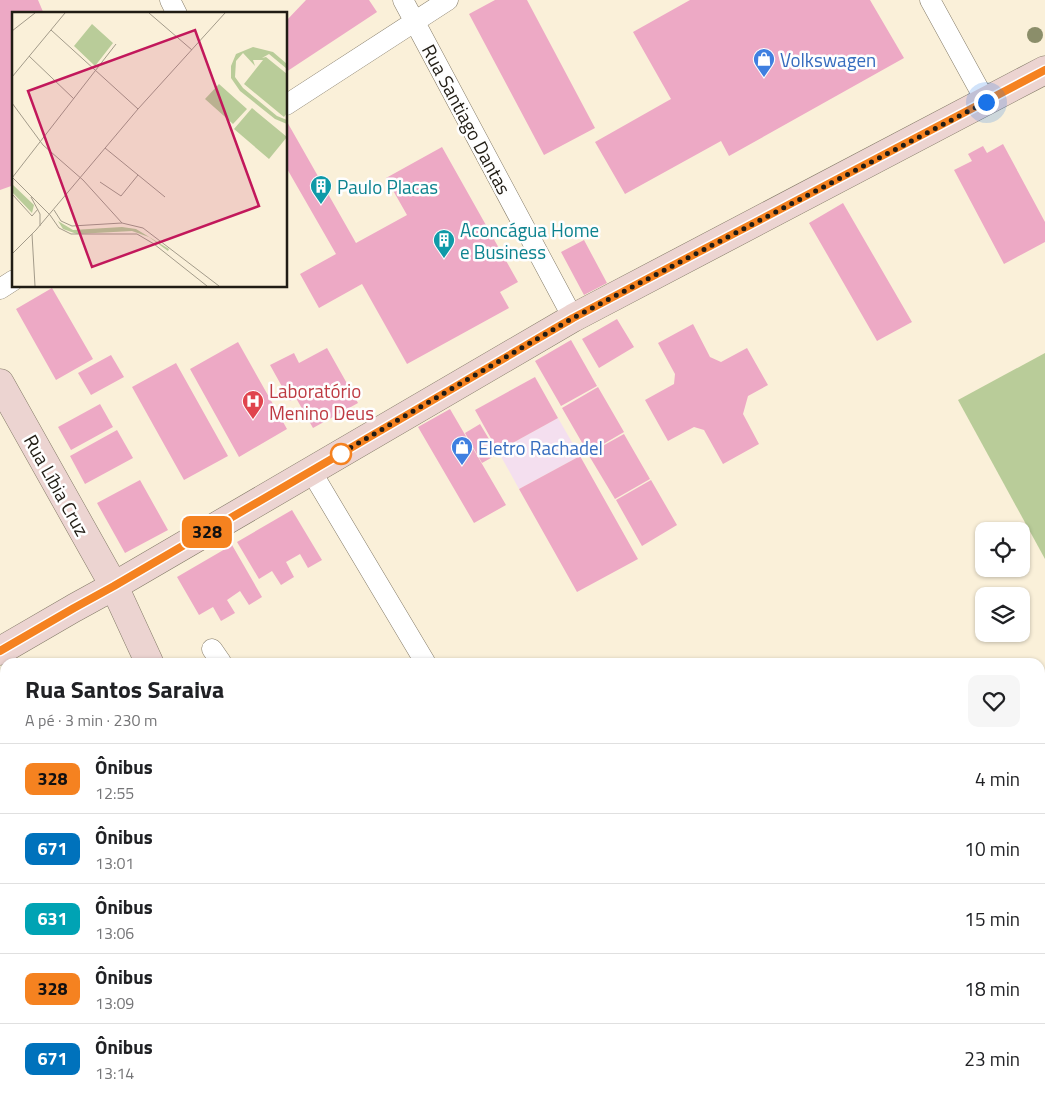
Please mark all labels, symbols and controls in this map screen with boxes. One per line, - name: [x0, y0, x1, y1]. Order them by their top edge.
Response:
- inset map: [12, 12, 288, 288]
- street label: Rua Santiago Dantas: [415, 39, 519, 200]
- place label: Volkswagen: [780, 45, 876, 74]
- shop icon: Volkswagen: [752, 47, 776, 78]
- your location: [974, 90, 999, 115]
- place label: Paulo Placas: [337, 172, 438, 201]
- building icon: Paulo Placas: [309, 174, 333, 205]
- place label: Aconcágua Home e Business: [460, 215, 599, 266]
- building icon: Aconcágua Home e Business: [432, 228, 456, 259]
- place label: Laboratório Menino Deus: [269, 376, 374, 427]
- hospital icon: Laboratório Menino Deus: [241, 389, 265, 420]
- street label: Rua Líbia Cruz: [17, 429, 97, 541]
- place label: Eletro Rachadel: [478, 433, 603, 462]
- shop icon: Eletro Rachadel: [450, 435, 474, 466]
- unlabelled marker: [330, 443, 352, 465]
- line badge: 328: [178, 516, 236, 548]
- text: 328: [192, 518, 222, 545]
- map controls: [975, 522, 1030, 642]
- button: locate: [975, 522, 1030, 577]
- button: layers: [975, 587, 1030, 642]
- text: Rua Santos Saraiva: [25, 671, 224, 707]
- button: heart: [968, 675, 1020, 727]
- text: A pé · 3 min · 230 m: [25, 708, 157, 732]
- text: Ônibus: [95, 752, 153, 781]
- text: 4 min: [975, 764, 1020, 793]
- text: 328: [37, 765, 68, 792]
- text: 12:55: [95, 781, 134, 805]
- text: Ônibus: [95, 822, 153, 851]
- text: 10 min: [964, 834, 1020, 863]
- text: 671: [37, 835, 68, 862]
- text: 13:01: [95, 851, 134, 875]
- text: Ônibus: [95, 892, 153, 921]
- text: 15 min: [964, 904, 1020, 933]
- text: 631: [37, 905, 68, 932]
- text: 13:06: [95, 921, 134, 945]
- text: Ônibus: [95, 962, 153, 991]
- text: 18 min: [964, 974, 1020, 1003]
- text: 328: [37, 975, 68, 1002]
- text: 13:09: [95, 991, 134, 1015]
- text: Ônibus: [95, 1032, 153, 1061]
- text: 23 min: [964, 1044, 1020, 1073]
- text: 671: [37, 1045, 68, 1072]
- text: 13:14: [95, 1061, 134, 1085]

